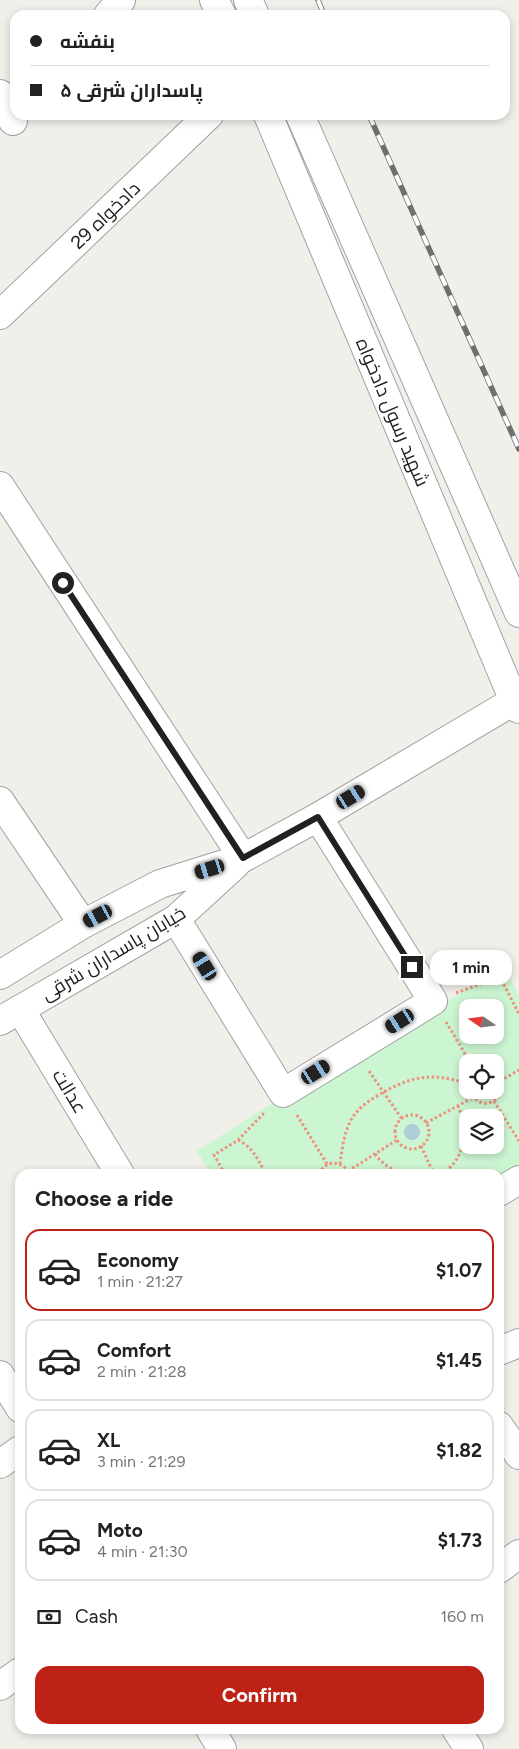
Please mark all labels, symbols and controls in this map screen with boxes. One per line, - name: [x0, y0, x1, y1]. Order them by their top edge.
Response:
- text: بنفشه: [60, 30, 115, 53]
- text: پاسداران شرقی ۵: [60, 79, 203, 102]
- street label: دادخواه 29: [66, 177, 145, 254]
- street label: شهید رسول دادخواه: [351, 335, 434, 490]
- route start: [52, 572, 74, 594]
- car: [334, 783, 367, 811]
- car: [193, 857, 226, 881]
- street label: خیابان پاسداران شرقی: [37, 901, 190, 1007]
- car: [81, 902, 114, 930]
- car: [190, 949, 219, 983]
- callout: 1 min: [430, 950, 512, 984]
- route end: [401, 956, 423, 978]
- text: 1 min: [452, 958, 490, 977]
- north arrow: [459, 999, 504, 1044]
- map controls: [459, 999, 504, 1154]
- car: [383, 1007, 416, 1035]
- button: locate: [459, 1054, 504, 1099]
- car: [299, 1058, 332, 1086]
- street label: عدالت: [48, 1065, 92, 1117]
- button: layers: [459, 1109, 504, 1154]
- text: Choose a ride: [35, 1185, 173, 1212]
- icon: car: [37, 1248, 82, 1293]
- text: Economy: [97, 1249, 179, 1272]
- text: $1.07: [436, 1259, 482, 1282]
- text: 1 min · 21:27: [97, 1272, 183, 1291]
- icon: car: [37, 1338, 82, 1383]
- text: Comfort: [97, 1339, 172, 1362]
- text: $1.45: [436, 1349, 482, 1372]
- text: 2 min · 21:28: [97, 1362, 187, 1381]
- icon: car: [37, 1428, 82, 1473]
- text: XL: [97, 1429, 120, 1452]
- text: $1.82: [436, 1439, 482, 1462]
- text: 3 min · 21:29: [97, 1452, 185, 1471]
- icon: car: [37, 1518, 82, 1563]
- text: Moto: [97, 1519, 143, 1542]
- text: $1.73: [438, 1529, 482, 1552]
- text: 4 min · 21:30: [97, 1542, 188, 1561]
- icon: cash: [35, 1603, 63, 1631]
- text: Cash: [75, 1605, 118, 1628]
- text: 160 m: [441, 1607, 484, 1626]
- button: Confirm: [35, 1666, 484, 1724]

